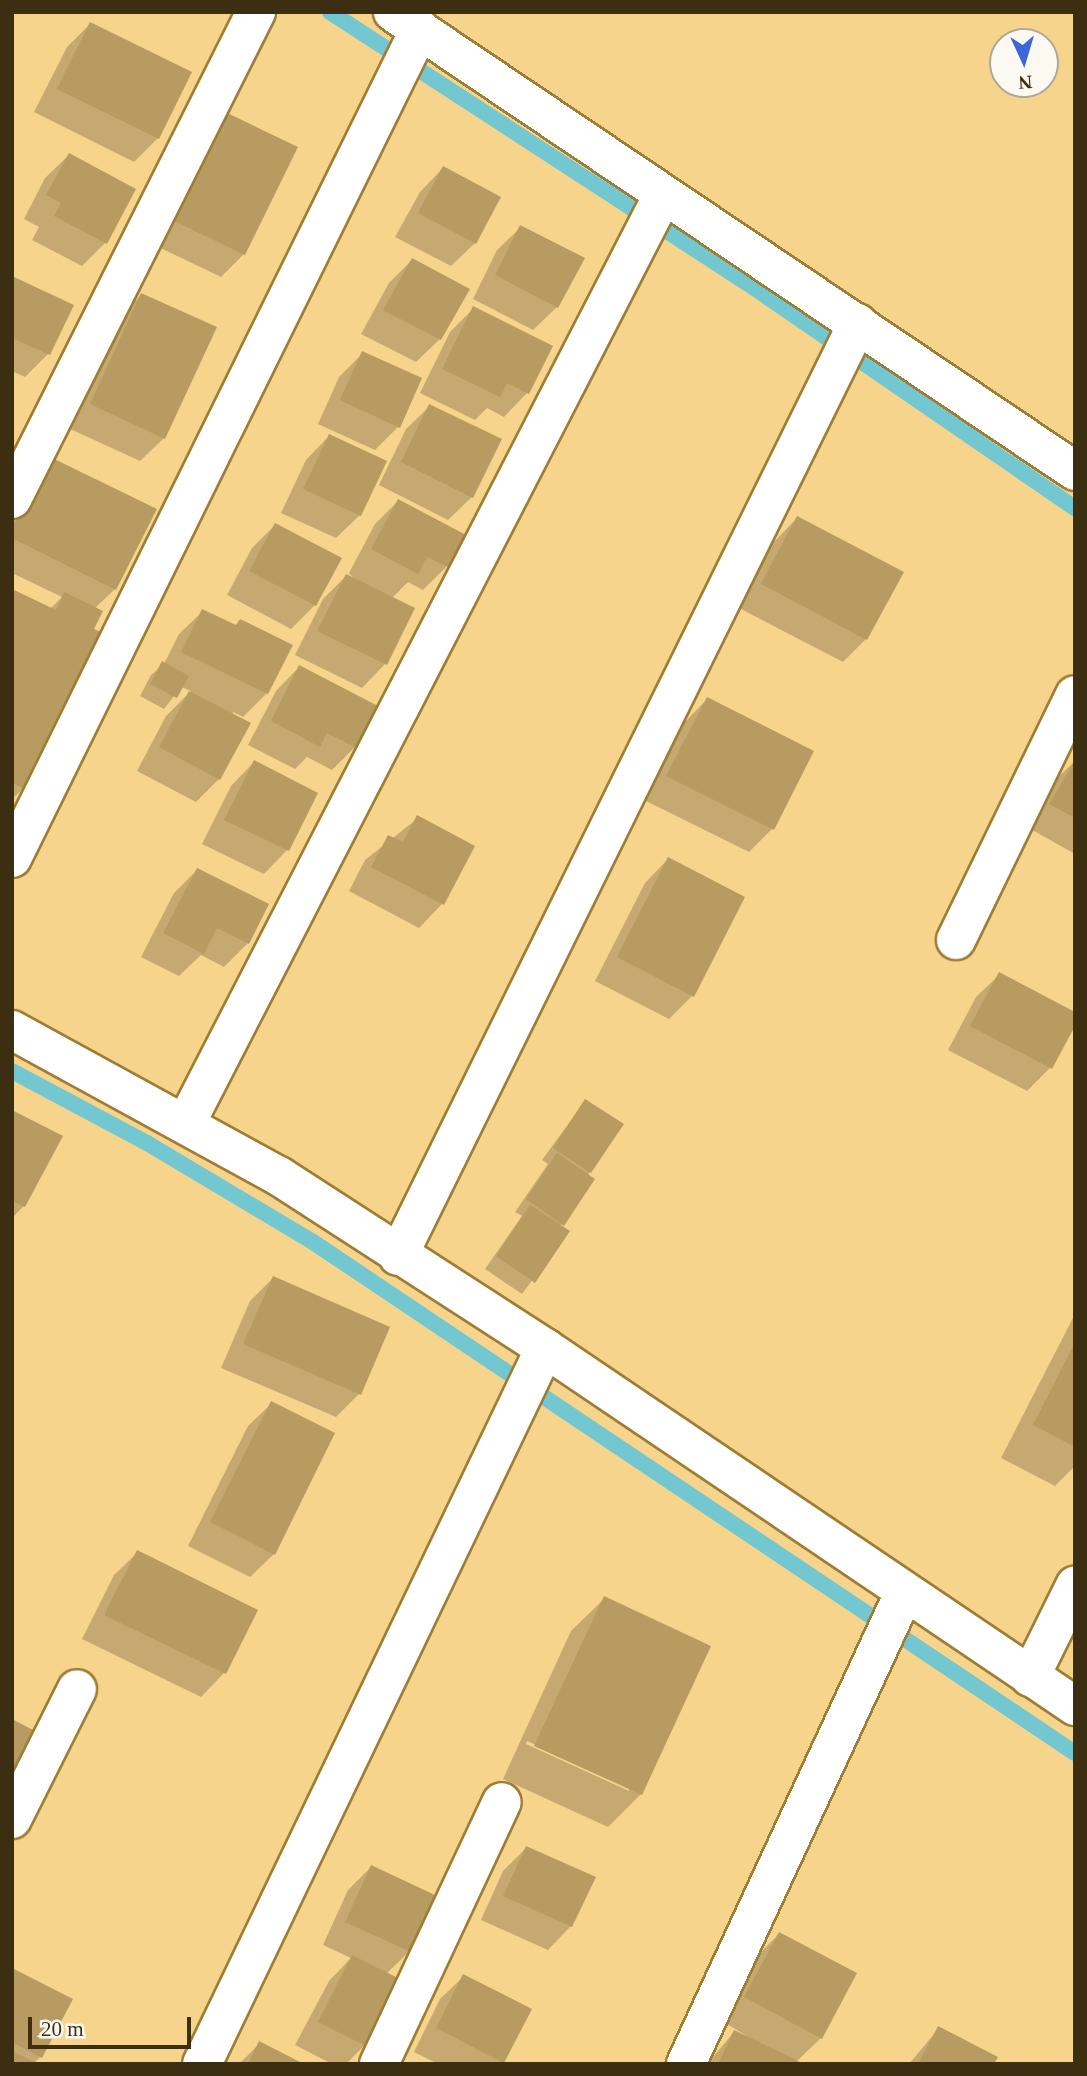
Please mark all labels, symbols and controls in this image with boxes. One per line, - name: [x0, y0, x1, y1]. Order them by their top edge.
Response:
- north arrow: [989, 28, 1059, 98]
- text: N: [1018, 71, 1033, 93]
- scale bar: [32, 2002, 194, 2046]
- text: 20 m: [41, 2017, 84, 2041]

